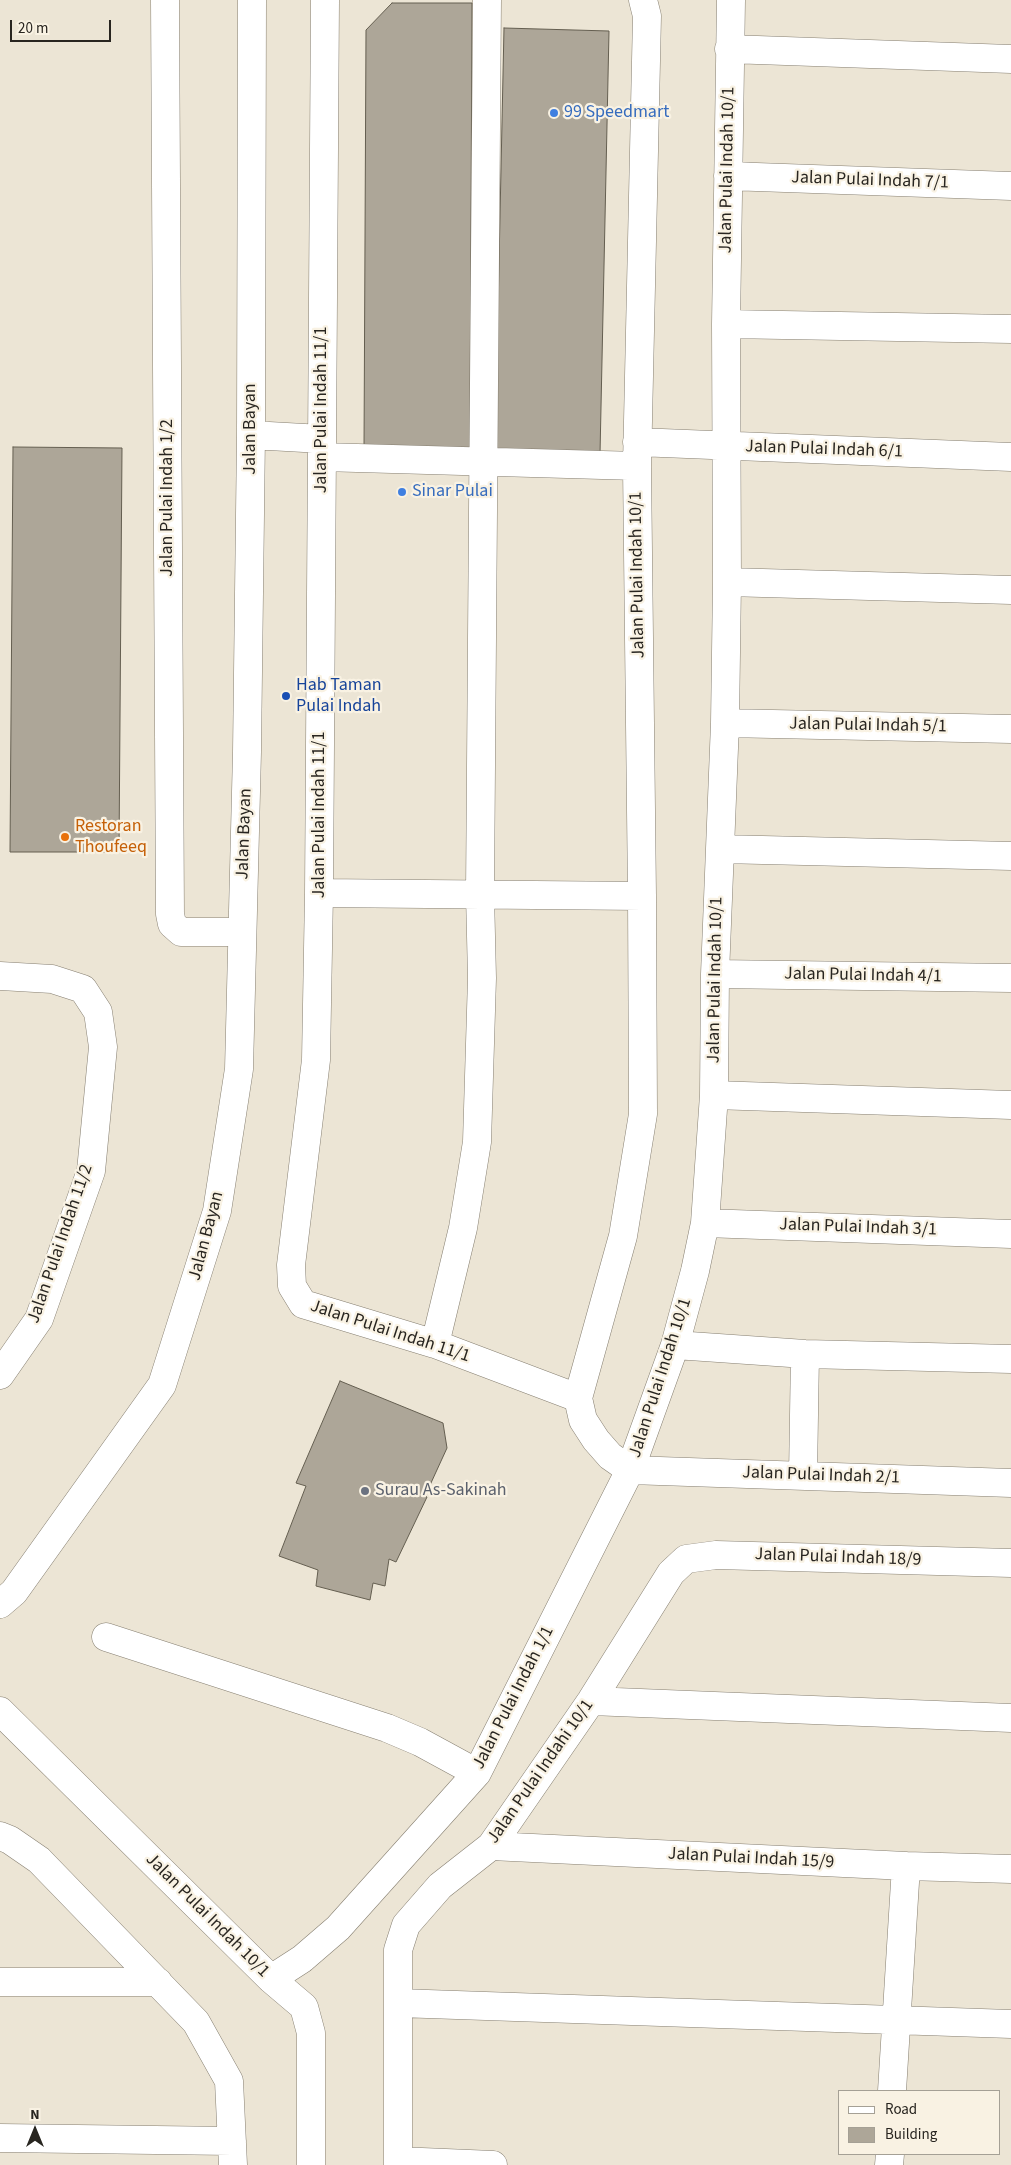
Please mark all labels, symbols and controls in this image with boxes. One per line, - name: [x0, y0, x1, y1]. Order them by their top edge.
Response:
- scale bar: [12, 10, 114, 42]
- text: 20 m: [18, 18, 48, 39]
- street label: Jalan Pulai Indah 10/1: [716, 87, 740, 253]
- place label: 99 Speedmart: [564, 102, 669, 124]
- marker: 99 Speedmart: [548, 107, 560, 119]
- street label: Jalan Pulai Indah 7/1: [791, 167, 949, 195]
- street label: Jalan Pulai Indah 11/1: [311, 327, 333, 493]
- street label: Jalan Bayan: [240, 383, 262, 475]
- street label: Jalan Pulai Indah 1/2: [157, 419, 179, 577]
- street label: Jalan Pulai Indah 6/1: [745, 436, 903, 464]
- place label: Sinar Pulai: [412, 481, 493, 503]
- marker: Sinar Pulai: [396, 486, 408, 498]
- street label: Jalan Pulai Indah 10/1: [626, 492, 650, 658]
- place label: Hab Taman Pulai Indah: [296, 675, 382, 718]
- marker: Hab Taman Pulai Indah: [280, 690, 292, 702]
- street label: Jalan Pulai Indah 5/1: [789, 714, 947, 738]
- street label: Jalan Pulai Indah 11/1: [309, 732, 331, 898]
- street label: Jalan Bayan: [233, 788, 257, 880]
- place label: Restoran Thoufeeq: [75, 816, 147, 859]
- marker: Restoran Thoufeeq: [59, 831, 71, 843]
- street label: Jalan Pulai Indah 10/1: [704, 897, 728, 1063]
- street label: Jalan Pulai Indah 4/1: [784, 964, 942, 988]
- street label: Jalan Pulai Indah 11/2: [24, 1162, 98, 1326]
- street label: Jalan Bayan: [185, 1189, 229, 1283]
- street label: Jalan Pulai Indah 3/1: [779, 1214, 937, 1242]
- street label: Jalan Pulai Indah 10/1: [625, 1295, 697, 1461]
- street label: Jalan Pulai Indah 11/1: [307, 1296, 473, 1368]
- street label: Jalan Pulai Indah 2/1: [742, 1462, 900, 1490]
- place label: Surau As-Sakinah: [375, 1480, 507, 1502]
- marker: Surau As-Sakinah: [359, 1485, 371, 1497]
- street label: Jalan Pulai Indah 18/9: [754, 1544, 922, 1572]
- street label: Jalan Pulai Indah 1/1: [469, 1623, 559, 1773]
- street label: Jalan Pulai Indahi 10/1: [483, 1696, 599, 1848]
- street label: Jalan Pulai Indah 15/9: [667, 1844, 835, 1874]
- street label: Jalan Pulai Indah 10/1: [140, 1849, 274, 1983]
- legend: [838, 2090, 1001, 2155]
- text: Road: [885, 2099, 917, 2120]
- north arrow: [10, 2105, 60, 2155]
- text: N: [30, 2105, 40, 2125]
- text: Building: [885, 2124, 937, 2145]

